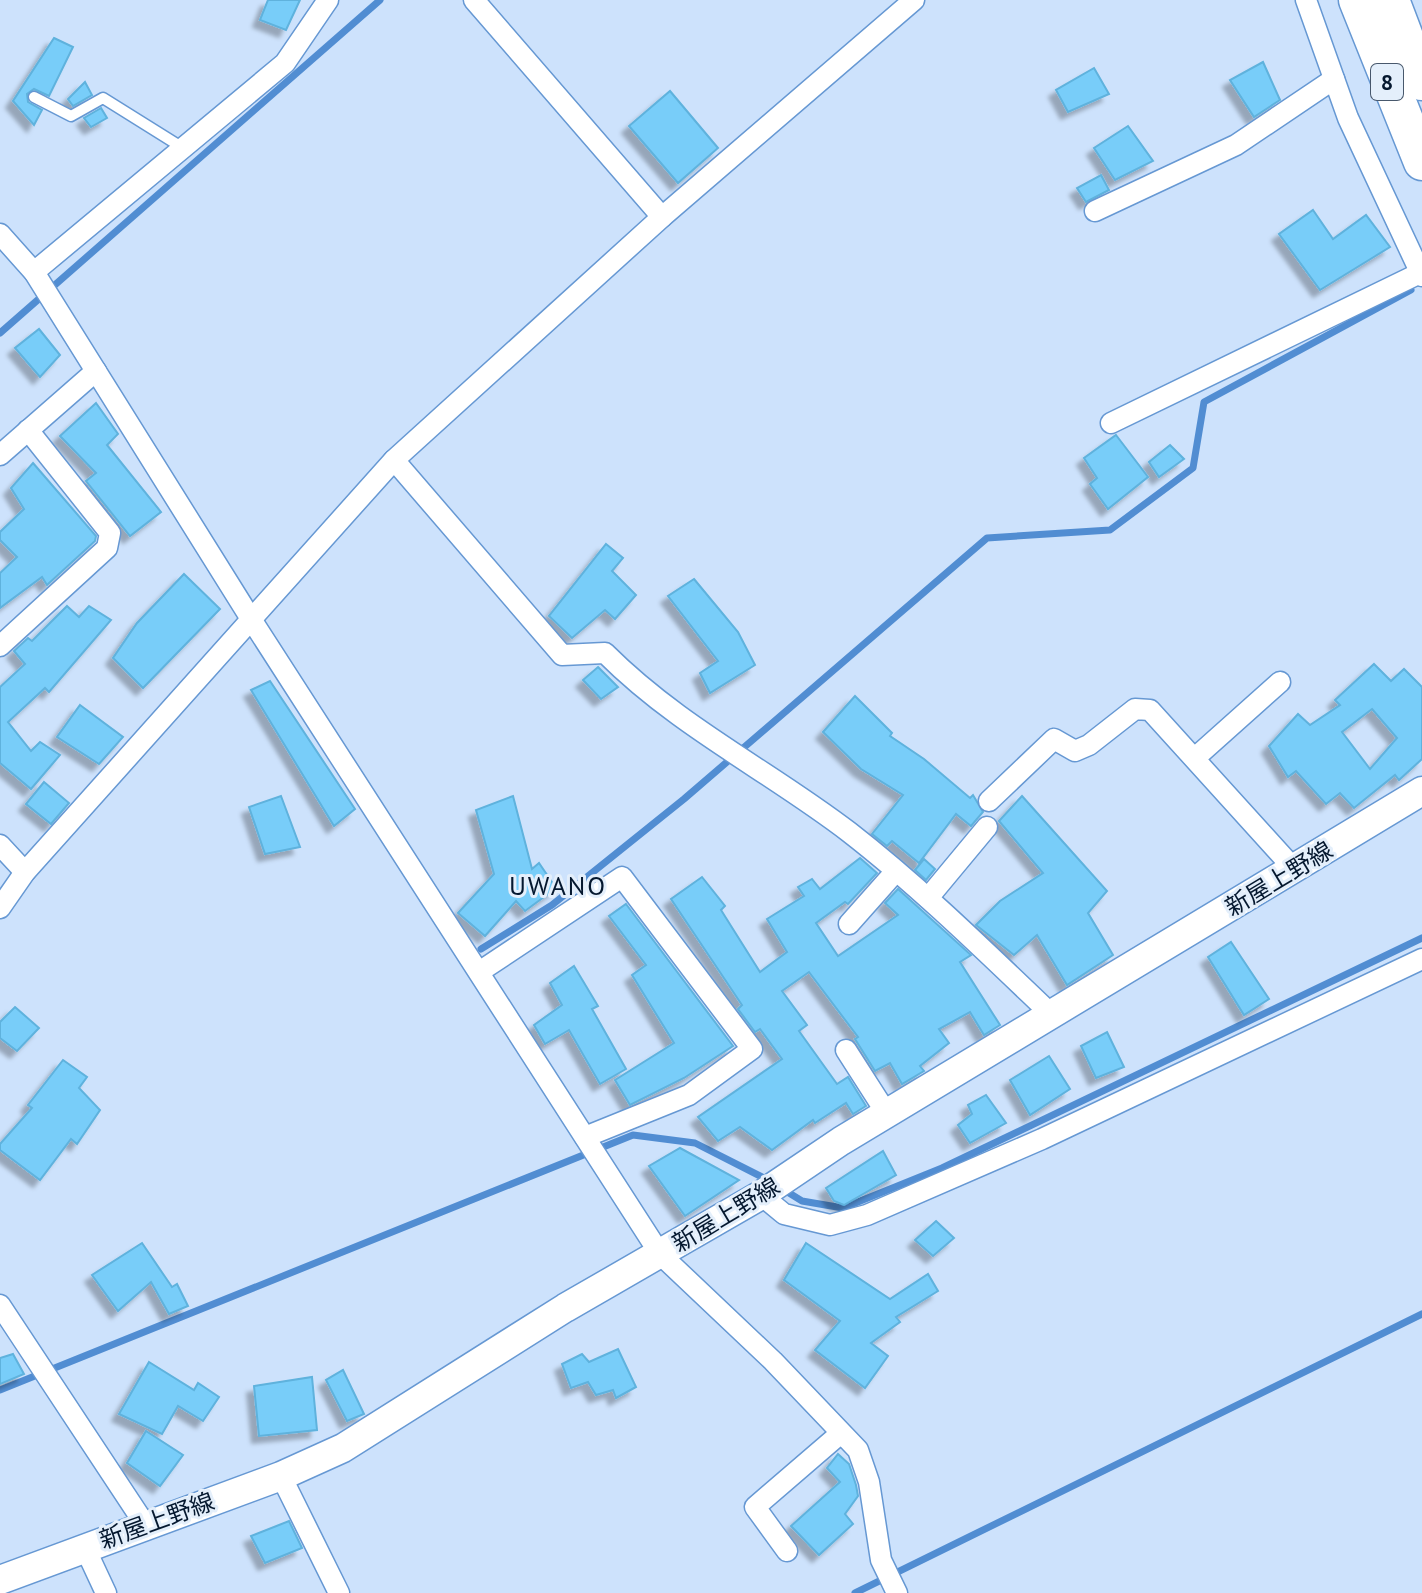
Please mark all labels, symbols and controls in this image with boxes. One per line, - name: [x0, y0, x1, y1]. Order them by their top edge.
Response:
- road number: 8: [1371, 64, 1403, 100]
- street label: 新屋上野線: [1219, 834, 1338, 923]
- district label: UWANO: [509, 869, 607, 902]
- street label: 新屋上野線: [666, 1170, 785, 1259]
- street label: 新屋上野線: [95, 1485, 219, 1556]

